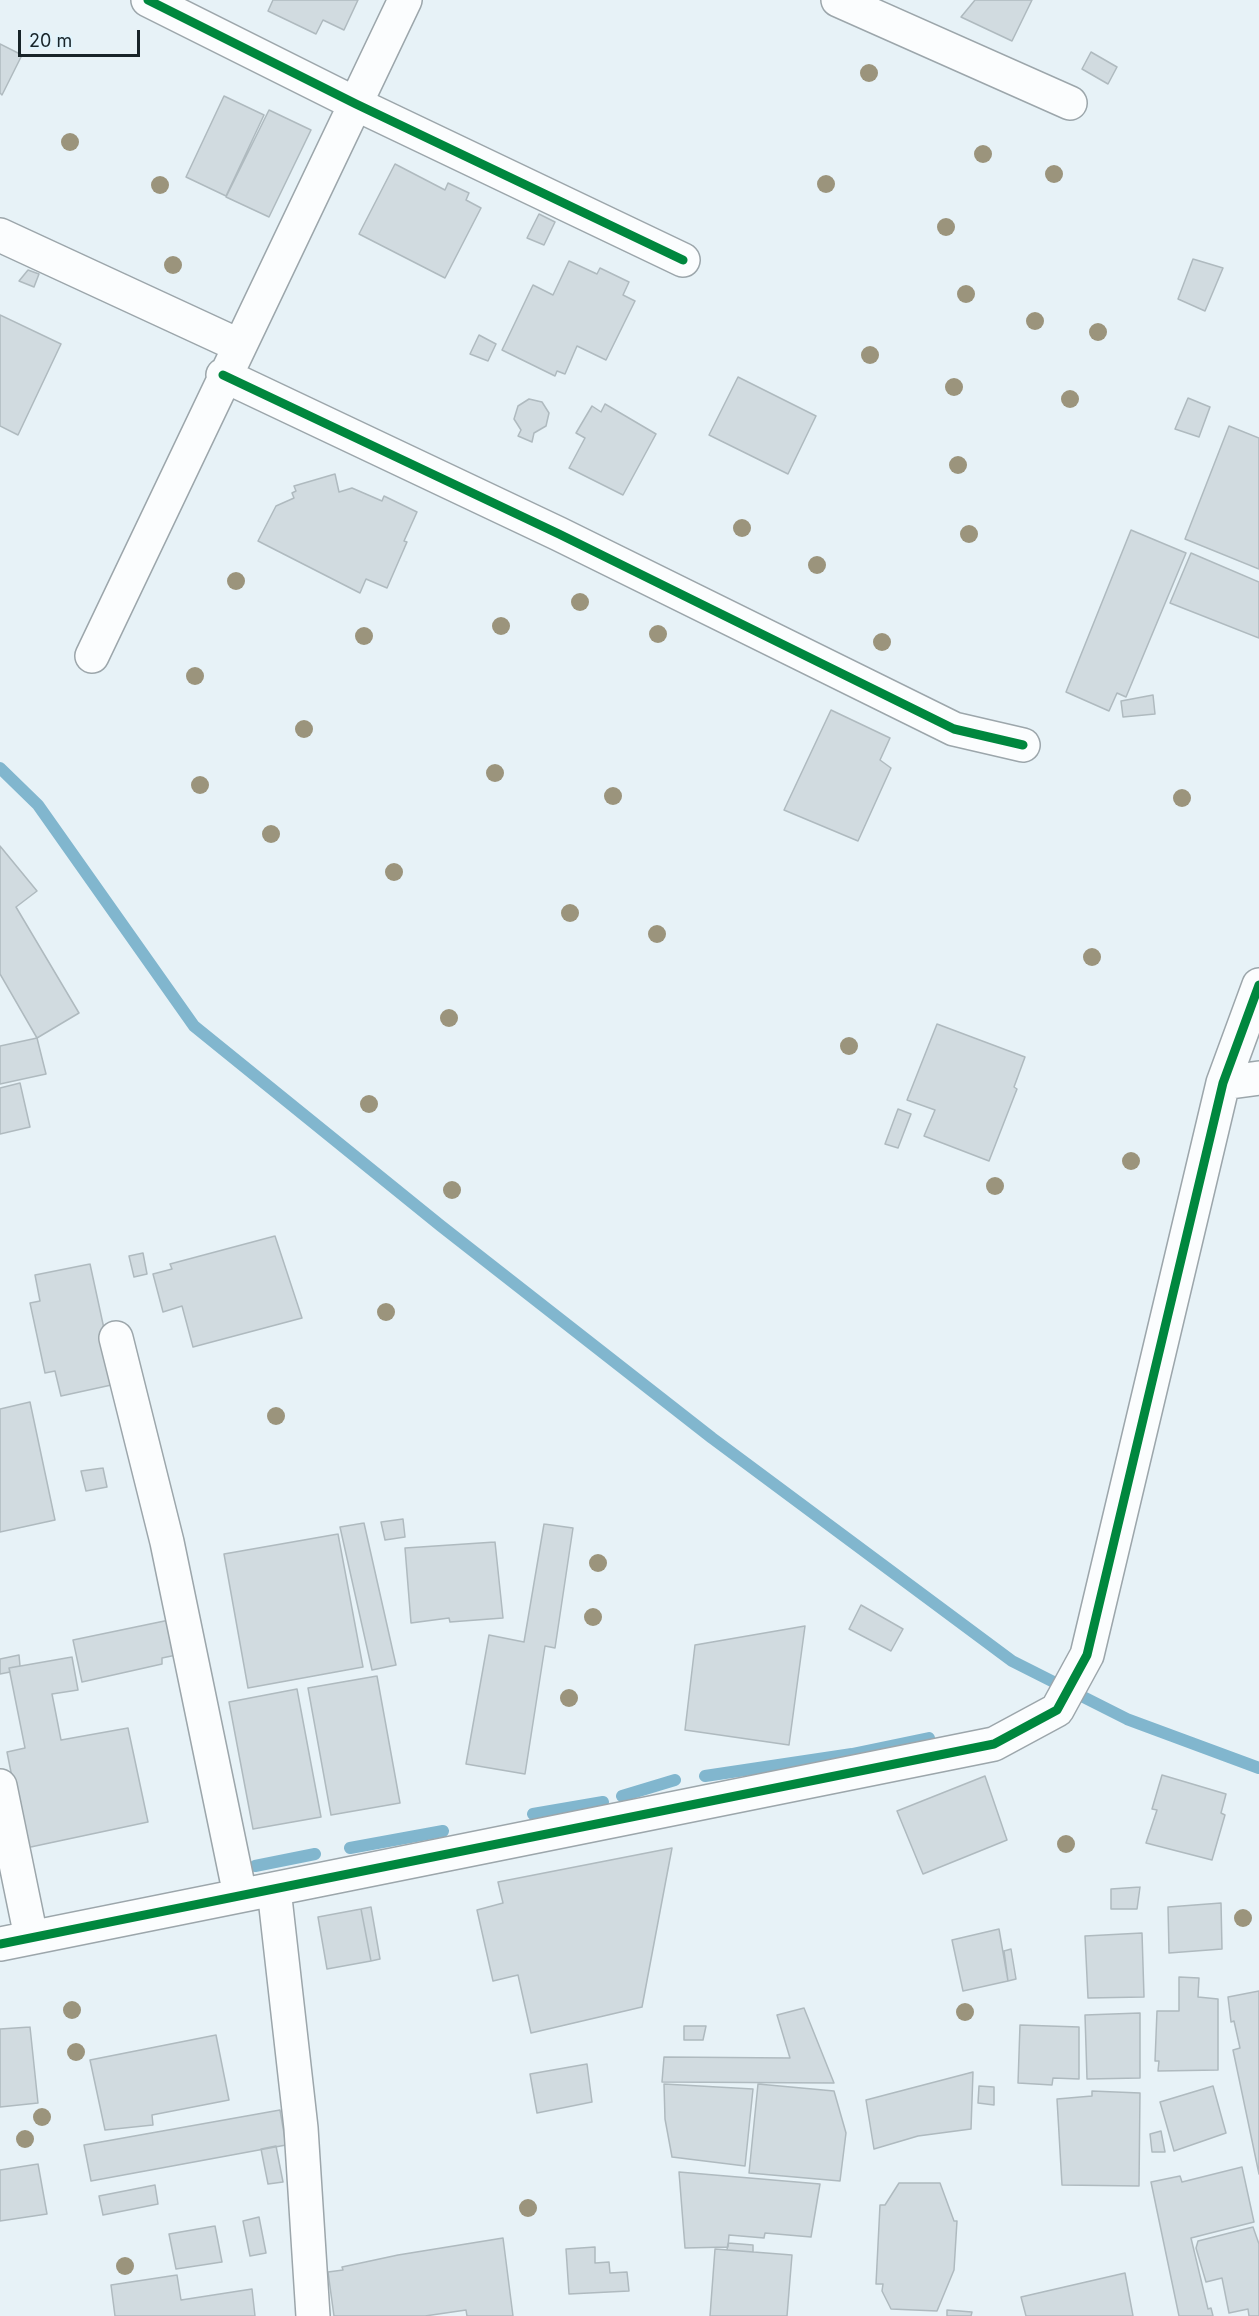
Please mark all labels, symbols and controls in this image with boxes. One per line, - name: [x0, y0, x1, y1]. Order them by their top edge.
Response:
- scale bar: [21, 18, 142, 56]
- text: 20 m: [29, 30, 72, 51]

